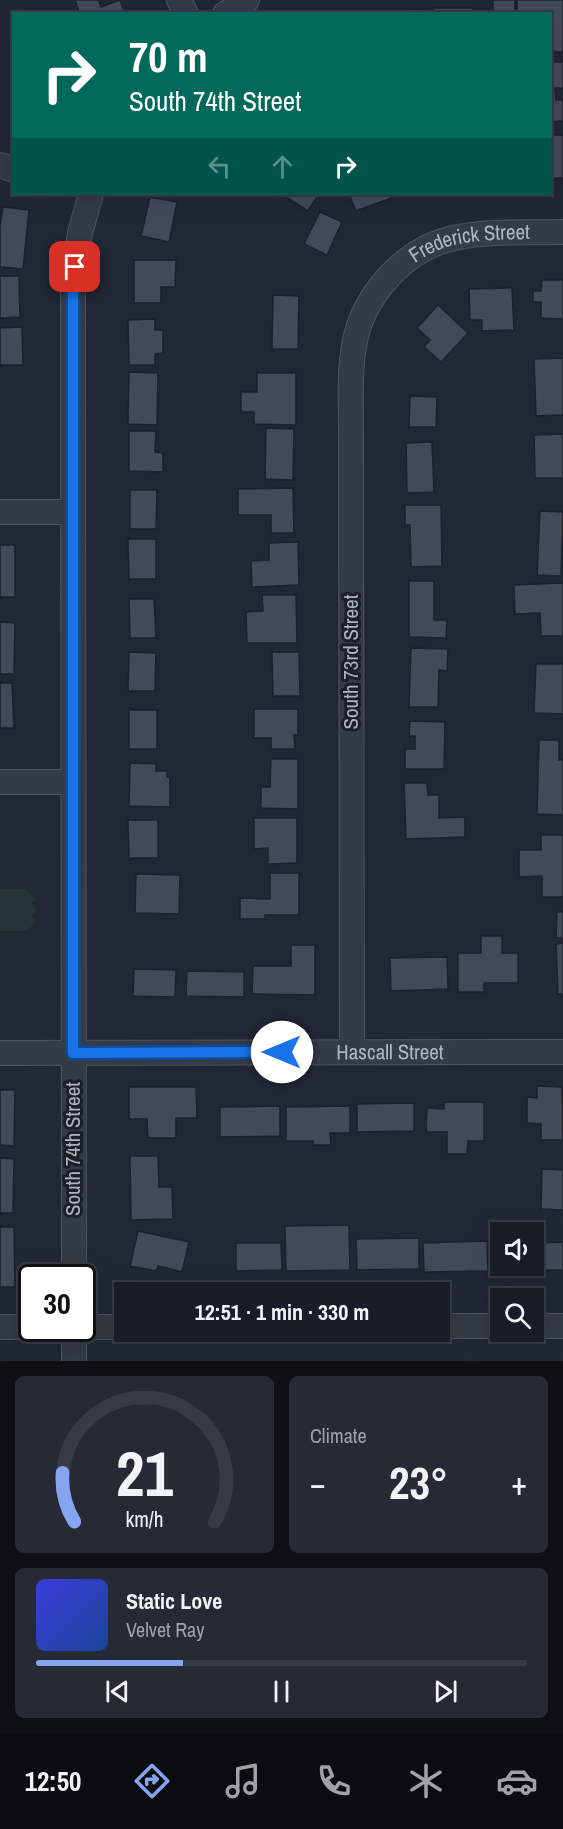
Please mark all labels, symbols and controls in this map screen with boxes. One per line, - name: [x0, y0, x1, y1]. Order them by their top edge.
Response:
- text: 70 m: [129, 29, 208, 85]
- icon: right: [30, 36, 108, 114]
- text: South 74th Street: [129, 83, 301, 119]
- icon: left: [203, 150, 236, 183]
- icon: ahead: [266, 150, 299, 183]
- icon: right: [329, 150, 362, 183]
- street label: Frederick Street: [403, 217, 530, 269]
- pin: [49, 241, 100, 292]
- icon: arrive: [58, 250, 91, 283]
- street label: South 73rd Street: [336, 594, 365, 730]
- position arrow: [250, 1020, 314, 1084]
- street label: Hascall Street: [336, 1037, 444, 1066]
- street label: South 74th Street: [58, 1082, 87, 1216]
- map controls: [490, 1222, 544, 1342]
- button: sound: [490, 1222, 544, 1276]
- speed limit sign: 30: [18, 1264, 96, 1342]
- button: search: [490, 1288, 544, 1342]
- text: 12:51 · 1 min · 330 m: [195, 1297, 369, 1327]
- text: Climate: [310, 1422, 367, 1449]
- text: 21: [116, 1431, 173, 1515]
- text: 23°: [389, 1452, 448, 1513]
- text: −: [310, 1461, 326, 1505]
- text: +: [511, 1461, 527, 1505]
- text: km/h: [125, 1505, 164, 1534]
- text: Static Love: [126, 1586, 222, 1616]
- text: Velvet Ray: [126, 1616, 204, 1643]
- icon: previous: [101, 1675, 134, 1708]
- icon: pause: [265, 1675, 298, 1708]
- icon: next: [429, 1675, 462, 1708]
- icon: directions: [131, 1760, 173, 1802]
- icon: music: [222, 1760, 264, 1802]
- icon: phone: [313, 1760, 355, 1802]
- icon: climate: [405, 1760, 447, 1802]
- icon: car: [496, 1760, 538, 1802]
- text: 12:50: [25, 1763, 81, 1799]

